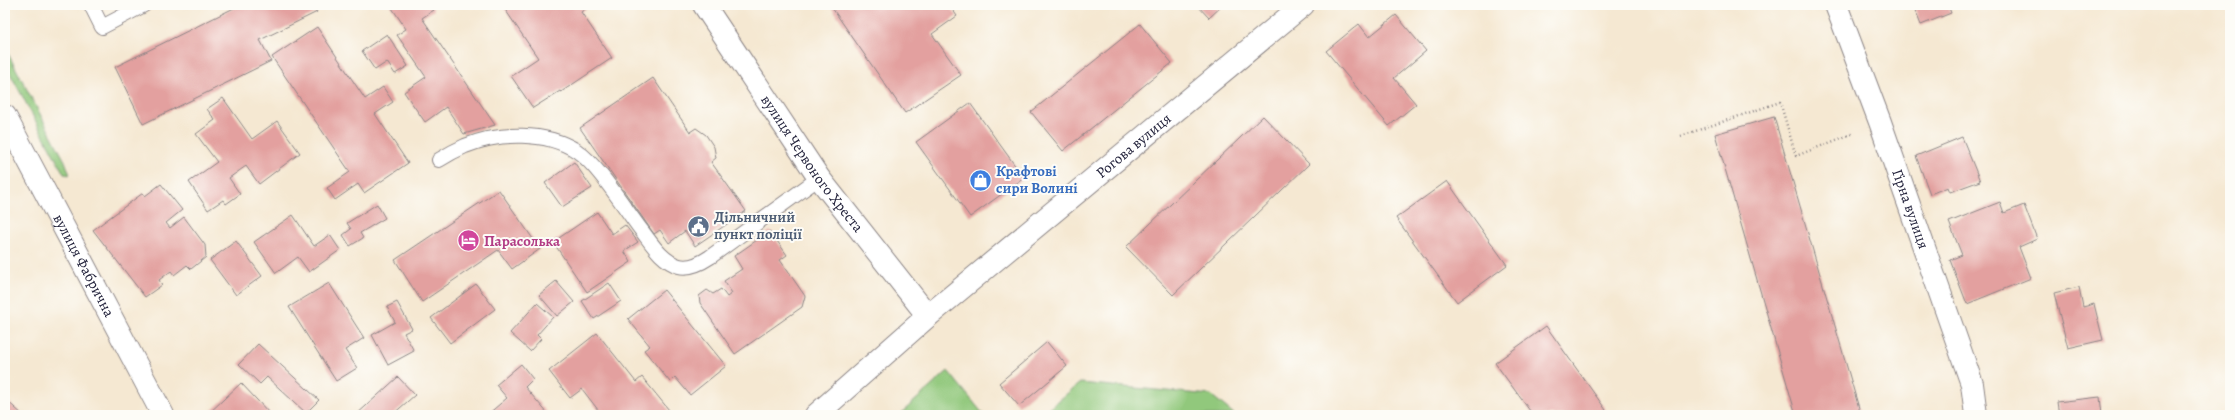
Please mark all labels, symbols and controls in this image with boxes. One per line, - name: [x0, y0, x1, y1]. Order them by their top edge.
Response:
- street label: вулиця Червоного Хреста: [756, 91, 868, 236]
- street label: Рогова вулиця: [1092, 109, 1175, 183]
- place label: Крафтові сири Волині: [996, 161, 1078, 198]
- street label: Гірна вулиця: [1887, 166, 1934, 251]
- shop icon: Крафтові сири Волині: [967, 167, 993, 193]
- place label: Дільничний пункт поліції: [714, 207, 802, 244]
- street label: вулиця Фабрична: [49, 210, 119, 320]
- public building icon: Дільничний пункт поліції: [685, 213, 711, 239]
- hotel icon: Парасолька: [455, 228, 481, 254]
- place label: Парасолька: [484, 231, 561, 251]

